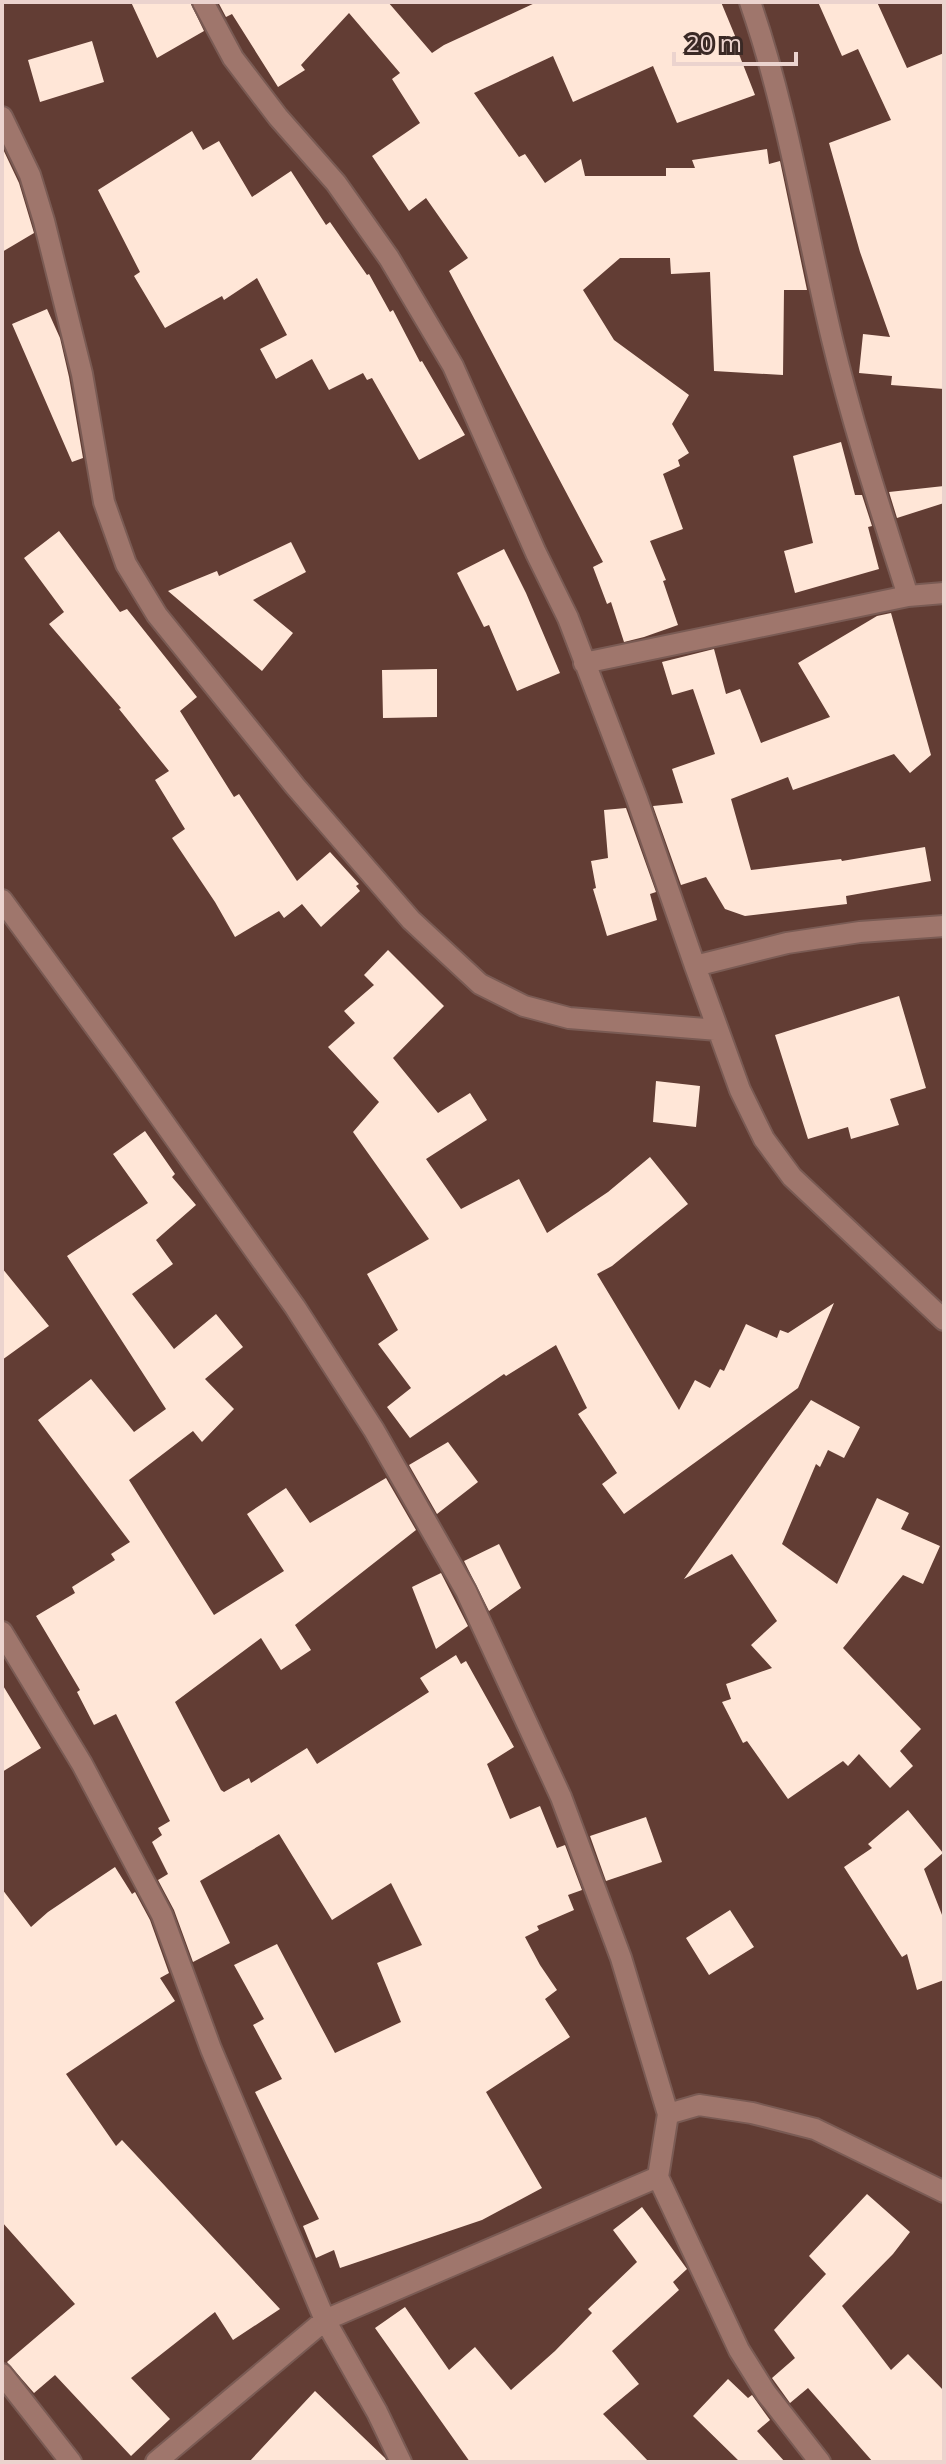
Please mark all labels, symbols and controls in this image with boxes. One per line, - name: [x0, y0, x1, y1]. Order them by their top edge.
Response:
- scale bar: [674, 16, 796, 66]
- text: 20 m: [686, 26, 742, 59]

